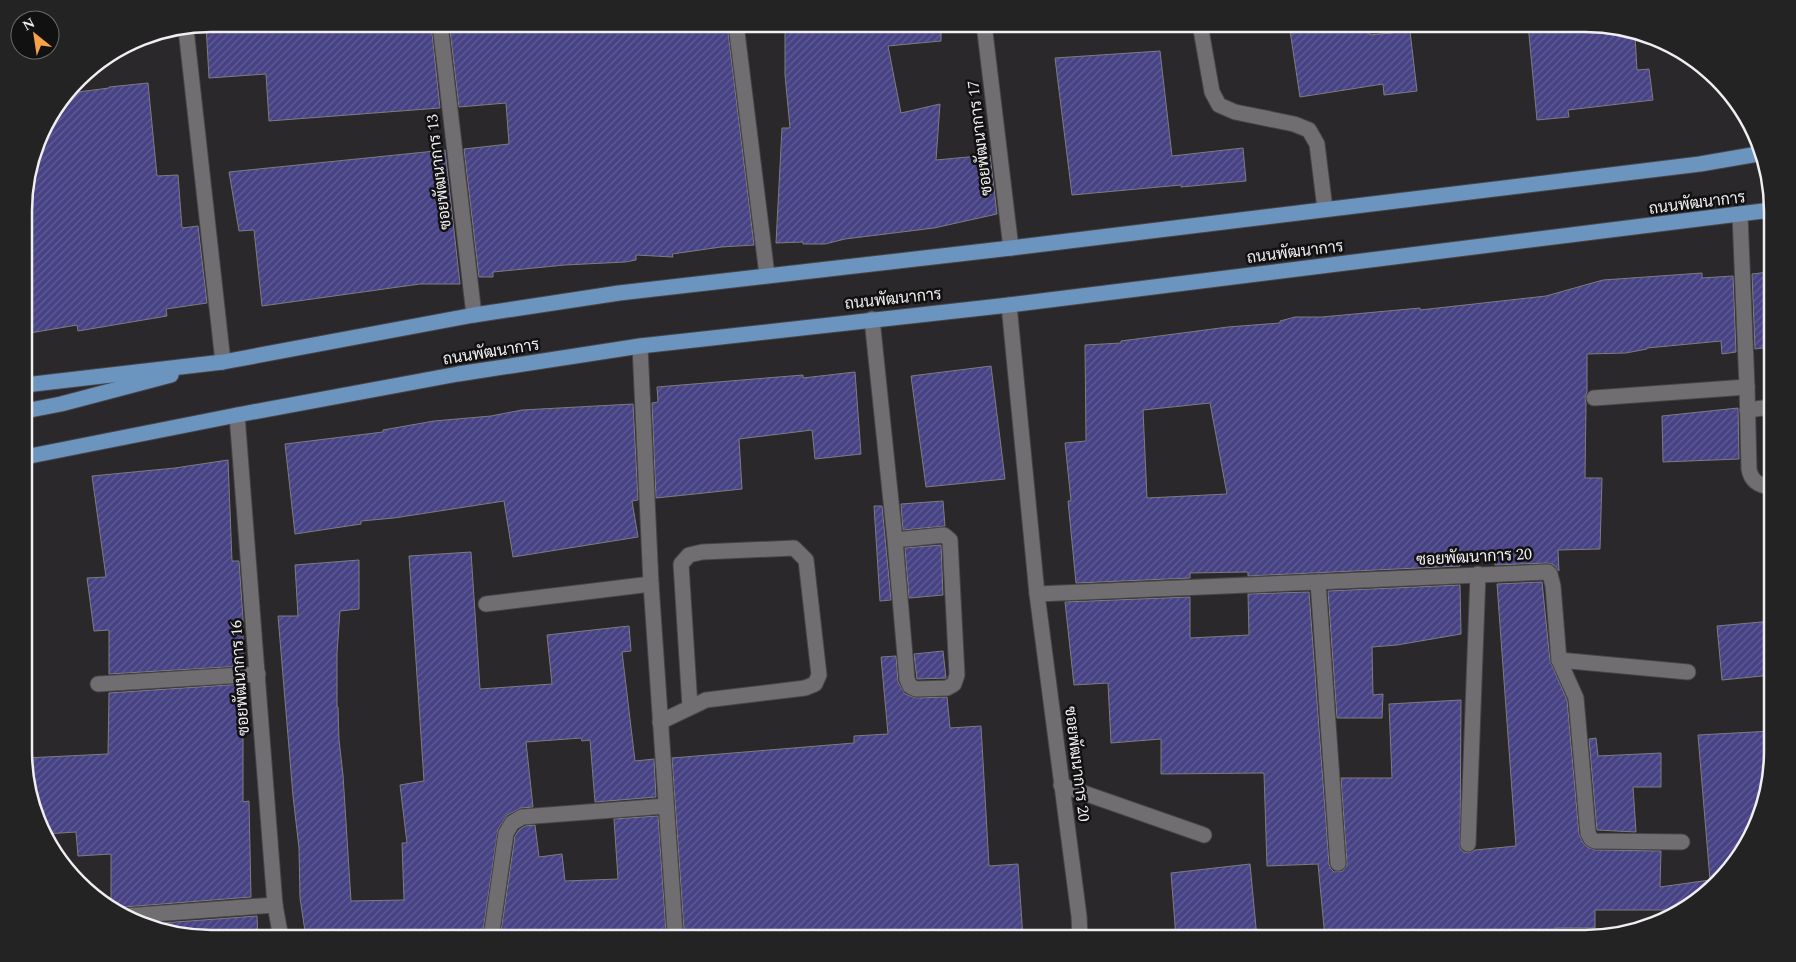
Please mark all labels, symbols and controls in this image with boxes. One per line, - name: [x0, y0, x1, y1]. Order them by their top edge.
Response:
- north arrow: [10, 10, 60, 60]
- text: N: [19, 12, 39, 36]
- street label: ซอยพัฒนาการ 17: [961, 79, 999, 197]
- street label: ซอยพัฒนาการ 13: [420, 113, 458, 231]
- street label: ถนนพัฒนาการ: [1647, 185, 1747, 221]
- street label: ถนนพัฒนาการ: [1245, 234, 1345, 270]
- street label: ถนนพัฒนาการ: [843, 282, 943, 316]
- street label: ถนนพัฒนาการ: [441, 333, 541, 371]
- street label: ซอยพัฒนาการ 20: [1416, 542, 1532, 572]
- street label: ซอยพัฒนาการ 16: [224, 619, 256, 737]
- street label: ซอยพัฒนาการ 20: [1058, 705, 1096, 823]

